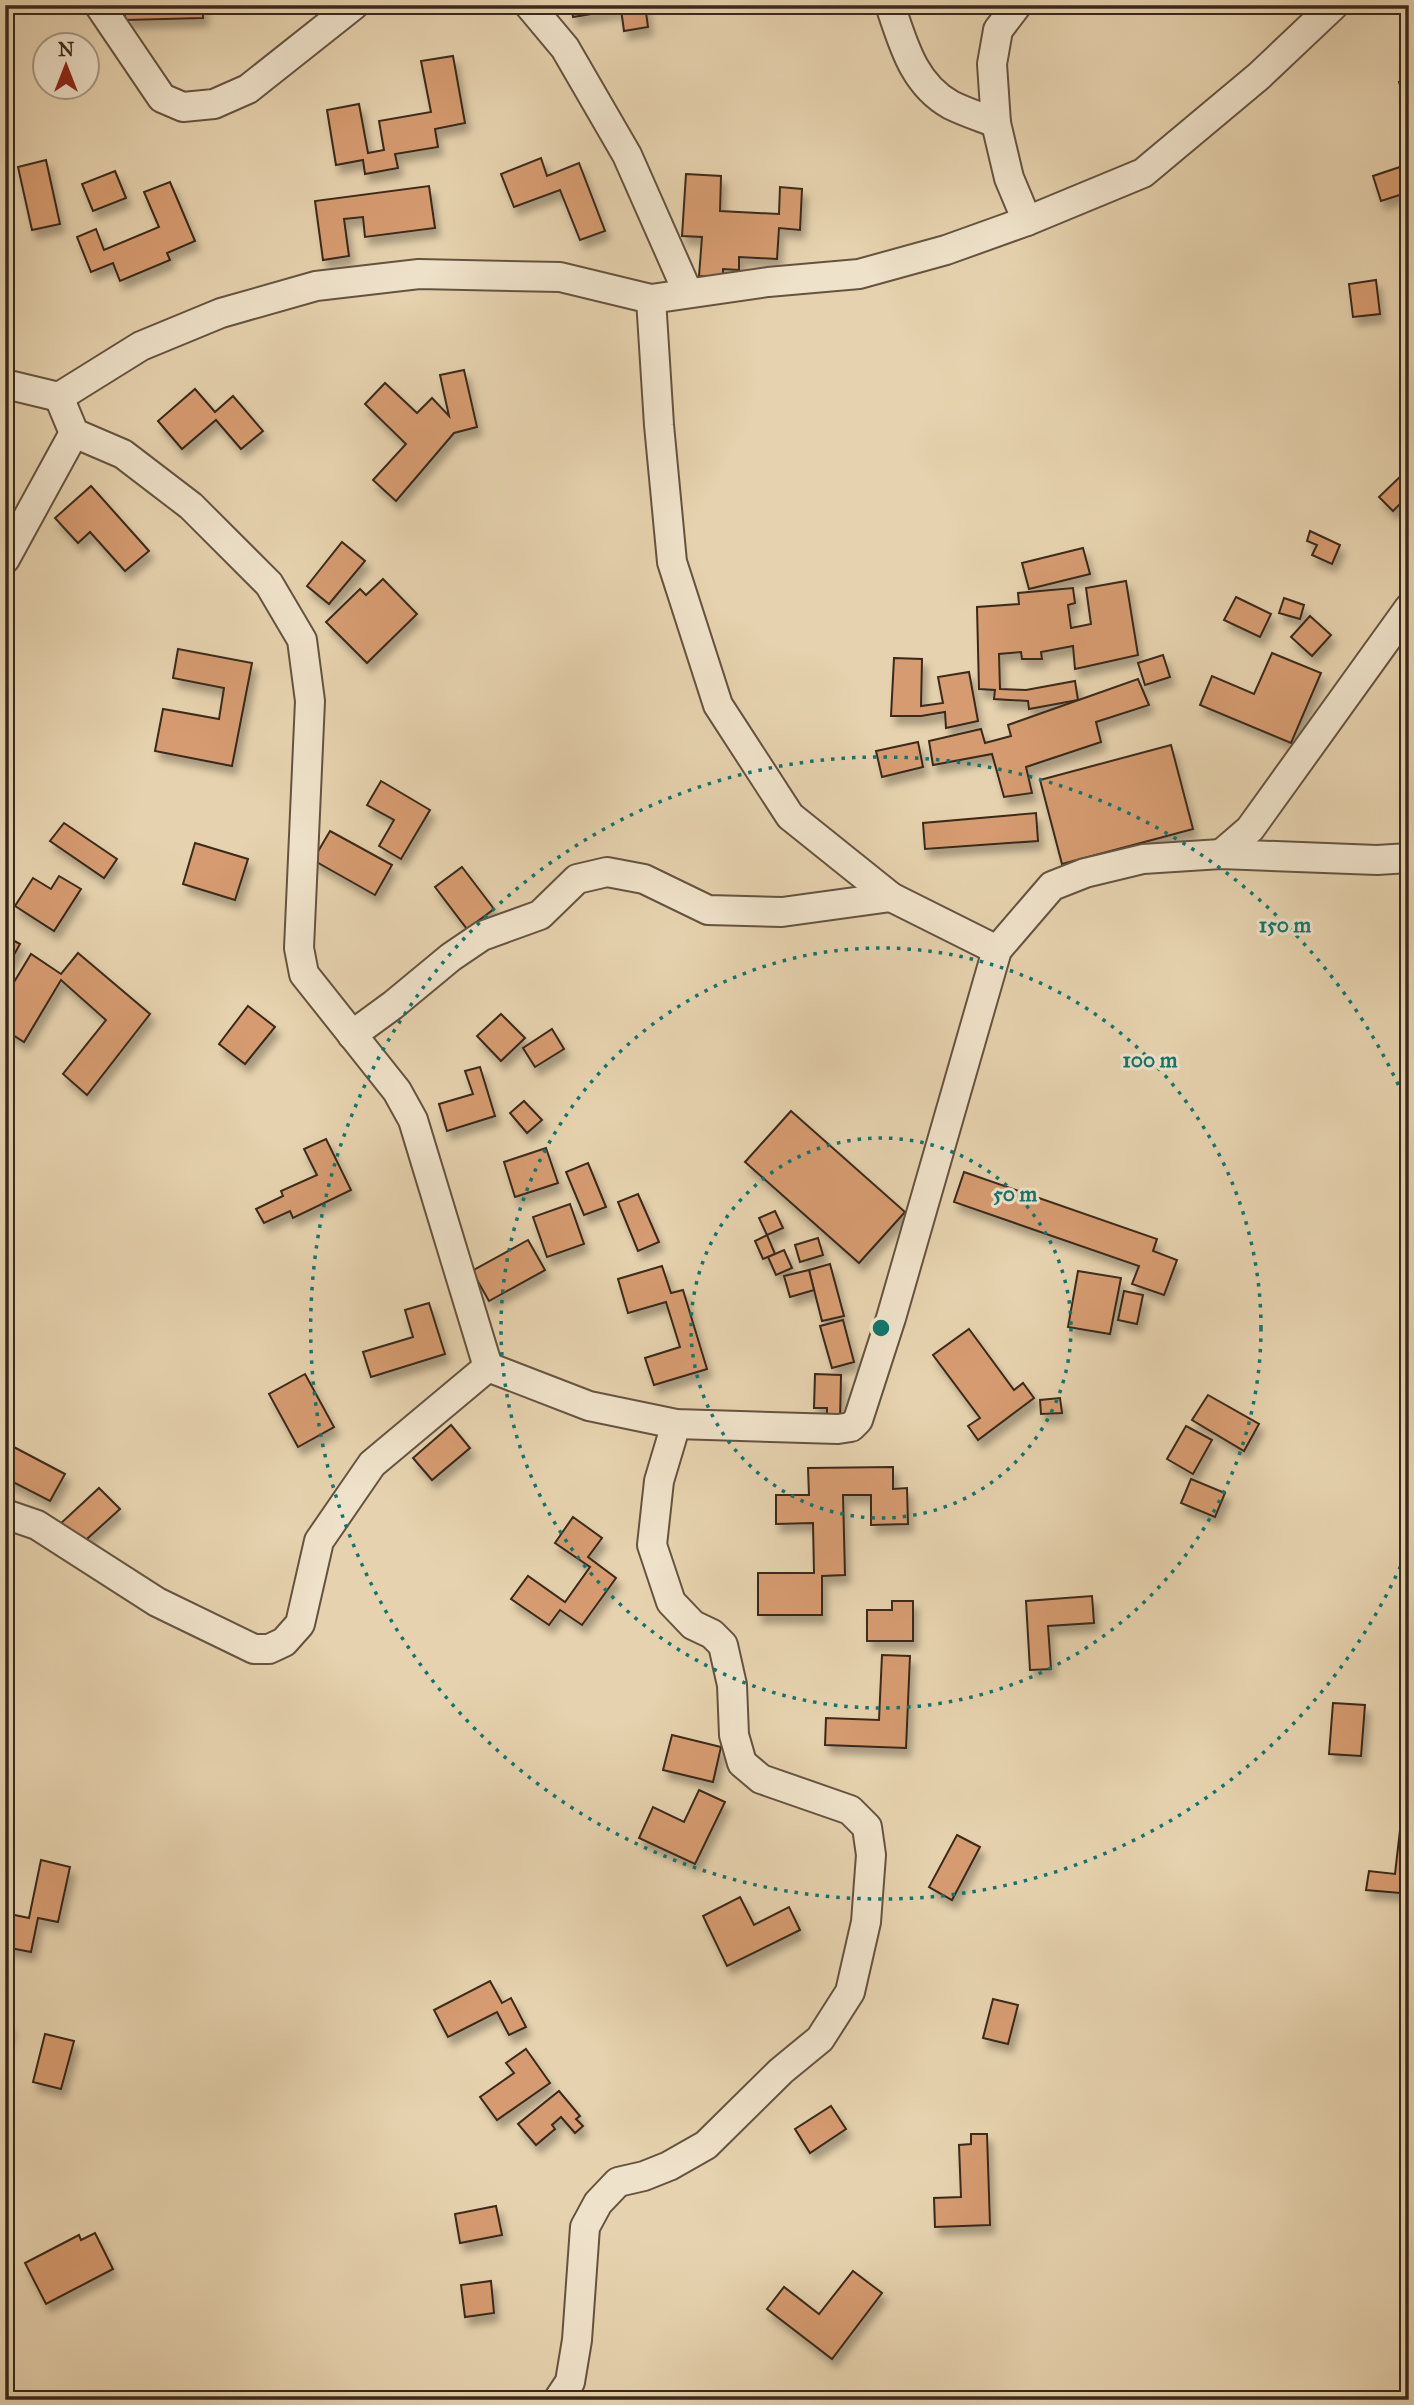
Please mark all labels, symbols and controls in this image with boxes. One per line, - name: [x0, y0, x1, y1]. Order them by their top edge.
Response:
- north arrow: [32, 32, 102, 102]
- text: N: [58, 38, 74, 61]
- text: 150 m: [1259, 912, 1311, 938]
- text: 100 m: [1123, 1047, 1178, 1073]
- text: 50 m: [993, 1181, 1037, 1207]
- centre of rings: [869, 1316, 893, 1340]

